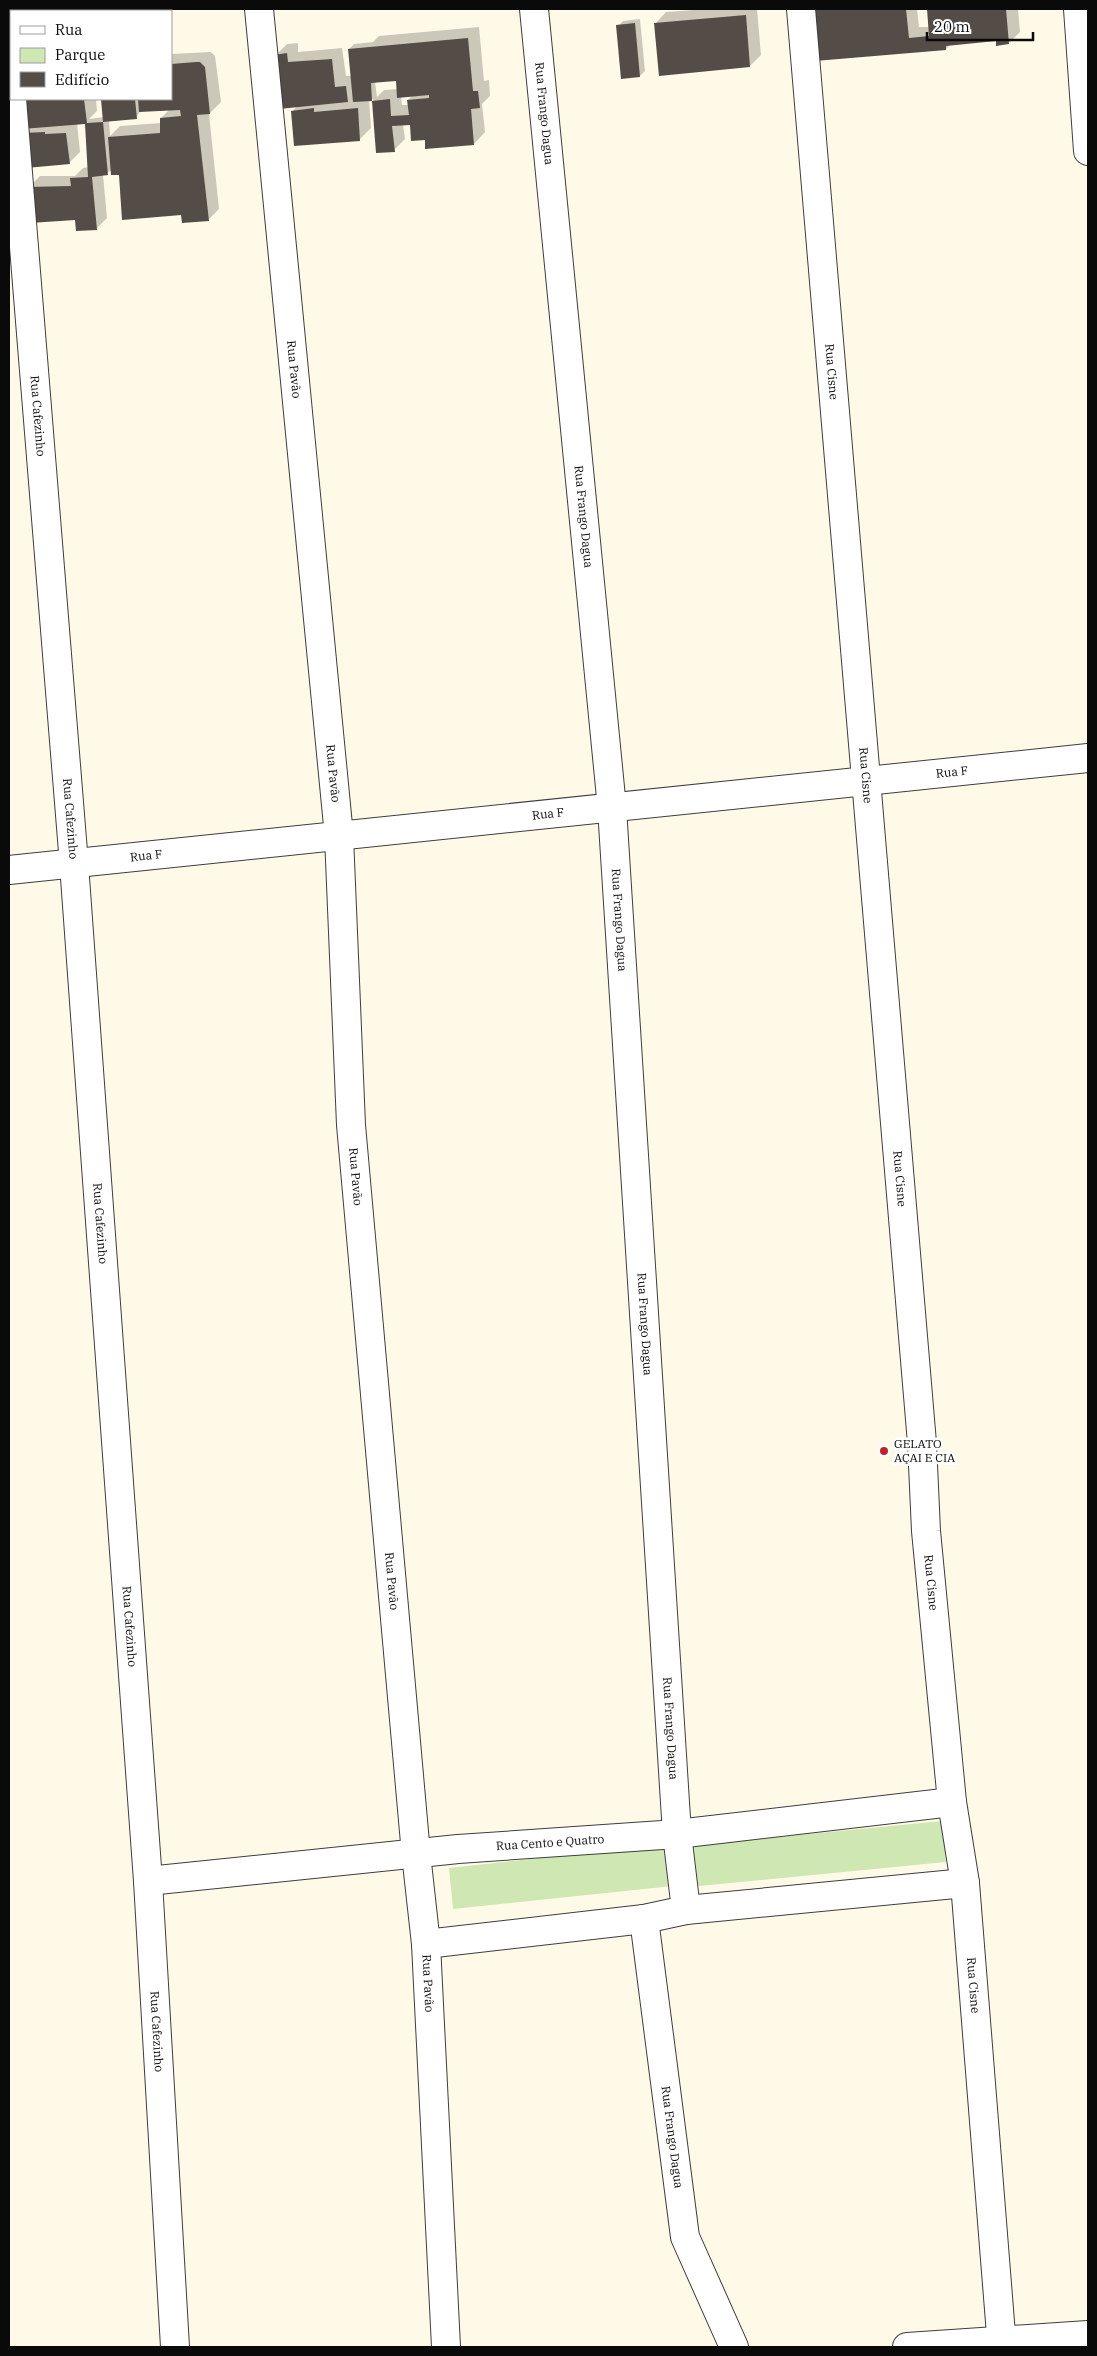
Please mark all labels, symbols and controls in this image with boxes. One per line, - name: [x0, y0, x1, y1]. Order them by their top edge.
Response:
- legend: [10, 10, 172, 100]
- scale bar: [927, 10, 1033, 42]
- text: 20 m: [934, 17, 970, 36]
- text: Rua: [55, 20, 82, 39]
- text: Parque: [55, 45, 105, 64]
- street label: Rua Frango Dagua: [532, 61, 557, 166]
- text: Edifício: [55, 70, 109, 89]
- street label: Rua Pavão: [284, 340, 305, 399]
- street label: Rua Cisne: [822, 343, 842, 400]
- street label: Rua Cafezinho: [27, 375, 49, 457]
- street label: Rua Frango Dagua: [572, 464, 597, 569]
- street label: Rua Pavão: [323, 744, 344, 803]
- street label: Rua Cisne: [856, 747, 876, 804]
- street label: Rua F: [935, 762, 969, 781]
- street label: Rua Cafezinho: [60, 778, 82, 860]
- street label: Rua F: [531, 804, 565, 823]
- street label: Rua F: [129, 846, 163, 864]
- street label: Rua Frango Dagua: [609, 868, 630, 972]
- street label: Rua Pavão: [346, 1147, 366, 1206]
- street label: Rua Cisne: [890, 1150, 910, 1208]
- street label: Rua Cafezinho: [90, 1182, 111, 1265]
- street label: Rua Frango Dagua: [634, 1272, 656, 1377]
- place label: GELATO AÇAI E CIA: [894, 1436, 956, 1465]
- marker: GELATO AÇAI E CIA: [878, 1445, 890, 1457]
- street label: Rua Pavão: [382, 1551, 402, 1611]
- street label: Rua Cisne: [921, 1554, 942, 1611]
- street label: Rua Cafezinho: [120, 1585, 140, 1668]
- street label: Rua Frango Dagua: [660, 1676, 682, 1781]
- street label: Rua Cento e Quatro: [495, 1831, 605, 1853]
- street label: Rua Pavão: [420, 1954, 437, 2013]
- street label: Rua Cisne: [964, 1956, 983, 2014]
- street label: Rua Cafezinho: [147, 1991, 167, 2073]
- street label: Rua Frango Dagua: [659, 2085, 687, 2190]

